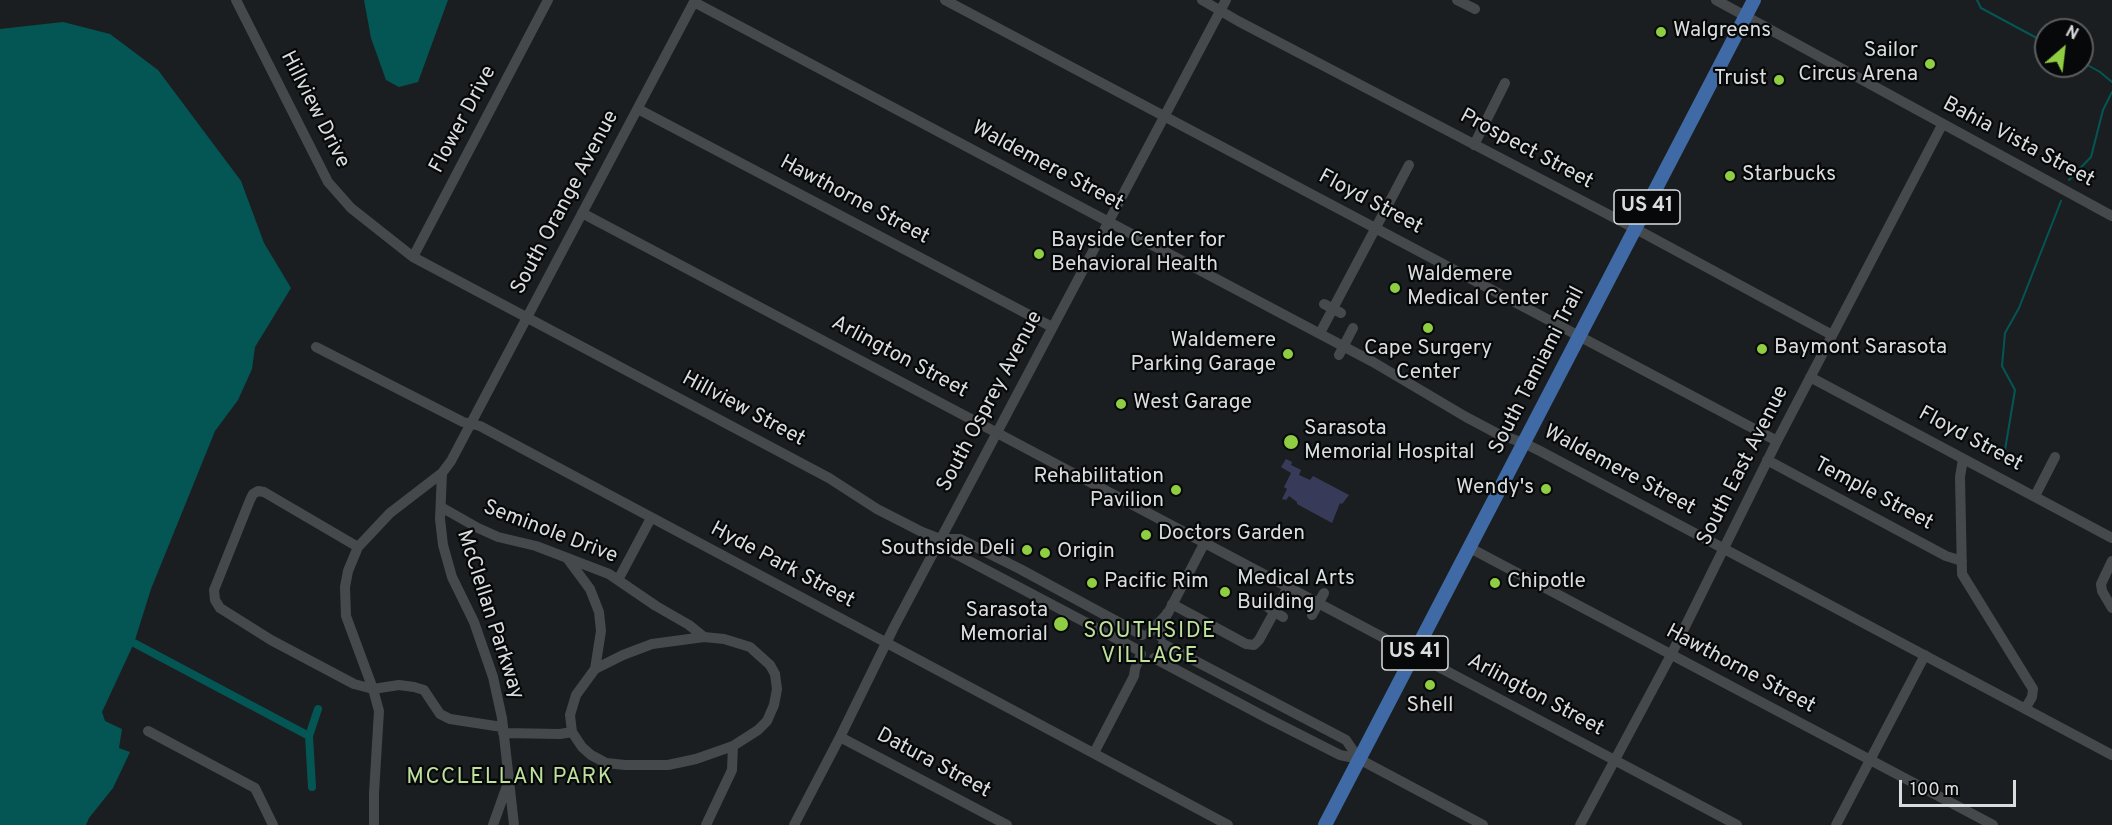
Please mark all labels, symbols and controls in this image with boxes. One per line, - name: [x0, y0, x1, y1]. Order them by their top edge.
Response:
- north arrow: [2034, 18, 2094, 78]
- place label: Walgreens: [1673, 19, 1771, 45]
- text: N: [2062, 22, 2081, 45]
- marker: Walgreens: [1654, 25, 1668, 39]
- place label: Sailor Circus Arena: [1798, 39, 1918, 89]
- street label: Hillview Drive: [274, 47, 354, 173]
- marker: Sailor Circus Arena: [1923, 57, 1937, 71]
- street label: Flower Drive: [425, 62, 503, 178]
- place label: Truist: [1714, 67, 1767, 93]
- marker: Truist: [1772, 73, 1786, 87]
- street label: Bahia Vista Street: [1938, 92, 2098, 194]
- street label: Prospect Street: [1455, 104, 1597, 196]
- street label: South Orange Avenue: [507, 107, 625, 299]
- street label: Waldemere Street: [967, 116, 1127, 218]
- street label: Hawthorne Street: [775, 151, 933, 251]
- place label: Starbucks: [1742, 163, 1836, 189]
- street label: Floyd Street: [1314, 165, 1426, 241]
- marker: Starbucks: [1723, 169, 1737, 183]
- road number: US 41: [1614, 190, 1680, 224]
- place label: Bayside Center for Behavioral Health: [1051, 229, 1225, 279]
- marker: Bayside Center for Behavioral Health: [1032, 247, 1046, 261]
- place label: Waldemere Medical Center: [1407, 263, 1549, 313]
- marker: Waldemere Medical Center: [1388, 281, 1402, 295]
- street label: South Tamiami Trail: [1485, 283, 1591, 459]
- street label: South Osprey Avenue: [933, 307, 1049, 497]
- street label: Arlington Street: [826, 311, 972, 405]
- marker: Cape Surgery Center: [1421, 321, 1435, 335]
- place label: Waldemere Parking Garage: [1131, 329, 1276, 379]
- place label: Baymont Sarasota: [1774, 336, 1947, 362]
- place label: Cape Surgery Center: [1364, 337, 1492, 387]
- marker: Baymont Sarasota: [1755, 342, 1769, 356]
- marker: Waldemere Parking Garage: [1281, 347, 1295, 361]
- street label: Hillview Street: [677, 367, 809, 453]
- street label: South East Avenue: [1693, 382, 1795, 550]
- place label: West Garage: [1133, 391, 1252, 417]
- marker: West Garage: [1114, 397, 1128, 411]
- street label: Floyd Street: [1914, 402, 2026, 478]
- place label: Sarasota Memorial Hospital: [1304, 417, 1475, 467]
- street label: Waldemere Street: [1539, 420, 1699, 522]
- marker: Sarasota Memorial Hospital: [1282, 433, 1300, 451]
- street label: Temple Street: [1809, 453, 1937, 537]
- place label: Rehabilitation Pavilion: [1034, 465, 1164, 515]
- place label: Wendy's: [1456, 476, 1534, 502]
- marker: Wendy's: [1539, 482, 1553, 496]
- marker: Rehabilitation Pavilion: [1169, 483, 1183, 497]
- street label: Seminole Drive: [479, 496, 621, 570]
- street label: Hyde Park Street: [706, 517, 858, 615]
- place label: Doctors Garden: [1158, 522, 1305, 548]
- street label: McClellan Parkway: [450, 527, 528, 703]
- marker: Doctors Garden: [1139, 528, 1153, 542]
- place label: Southside Deli: [880, 537, 1015, 563]
- place label: Origin: [1057, 540, 1115, 566]
- marker: Southside Deli: [1020, 543, 1034, 557]
- marker: Origin: [1038, 546, 1052, 560]
- place label: Medical Arts Building: [1237, 567, 1355, 617]
- place label: Pacific Rim: [1104, 570, 1209, 596]
- place label: Chipotle: [1507, 570, 1586, 596]
- marker: Pacific Rim: [1085, 576, 1099, 590]
- marker: Chipotle: [1488, 576, 1502, 590]
- marker: Medical Arts Building: [1218, 585, 1232, 599]
- place label: Sarasota Memorial: [960, 599, 1048, 649]
- marker: Sarasota Memorial: [1052, 615, 1070, 633]
- district label: SOUTHSIDE VILLAGE: [1083, 620, 1217, 672]
- street label: Hawthorne Street: [1661, 620, 1819, 720]
- road number: US 41: [1382, 636, 1448, 670]
- street label: Arlington Street: [1462, 649, 1608, 743]
- marker: Shell: [1423, 678, 1437, 692]
- place label: Shell: [1406, 694, 1454, 720]
- street label: Datura Street: [872, 723, 994, 805]
- district label: MCCLELLAN PARK: [406, 766, 614, 792]
- scale bar: [1902, 768, 2019, 806]
- text: 100 m: [1910, 779, 1959, 802]

